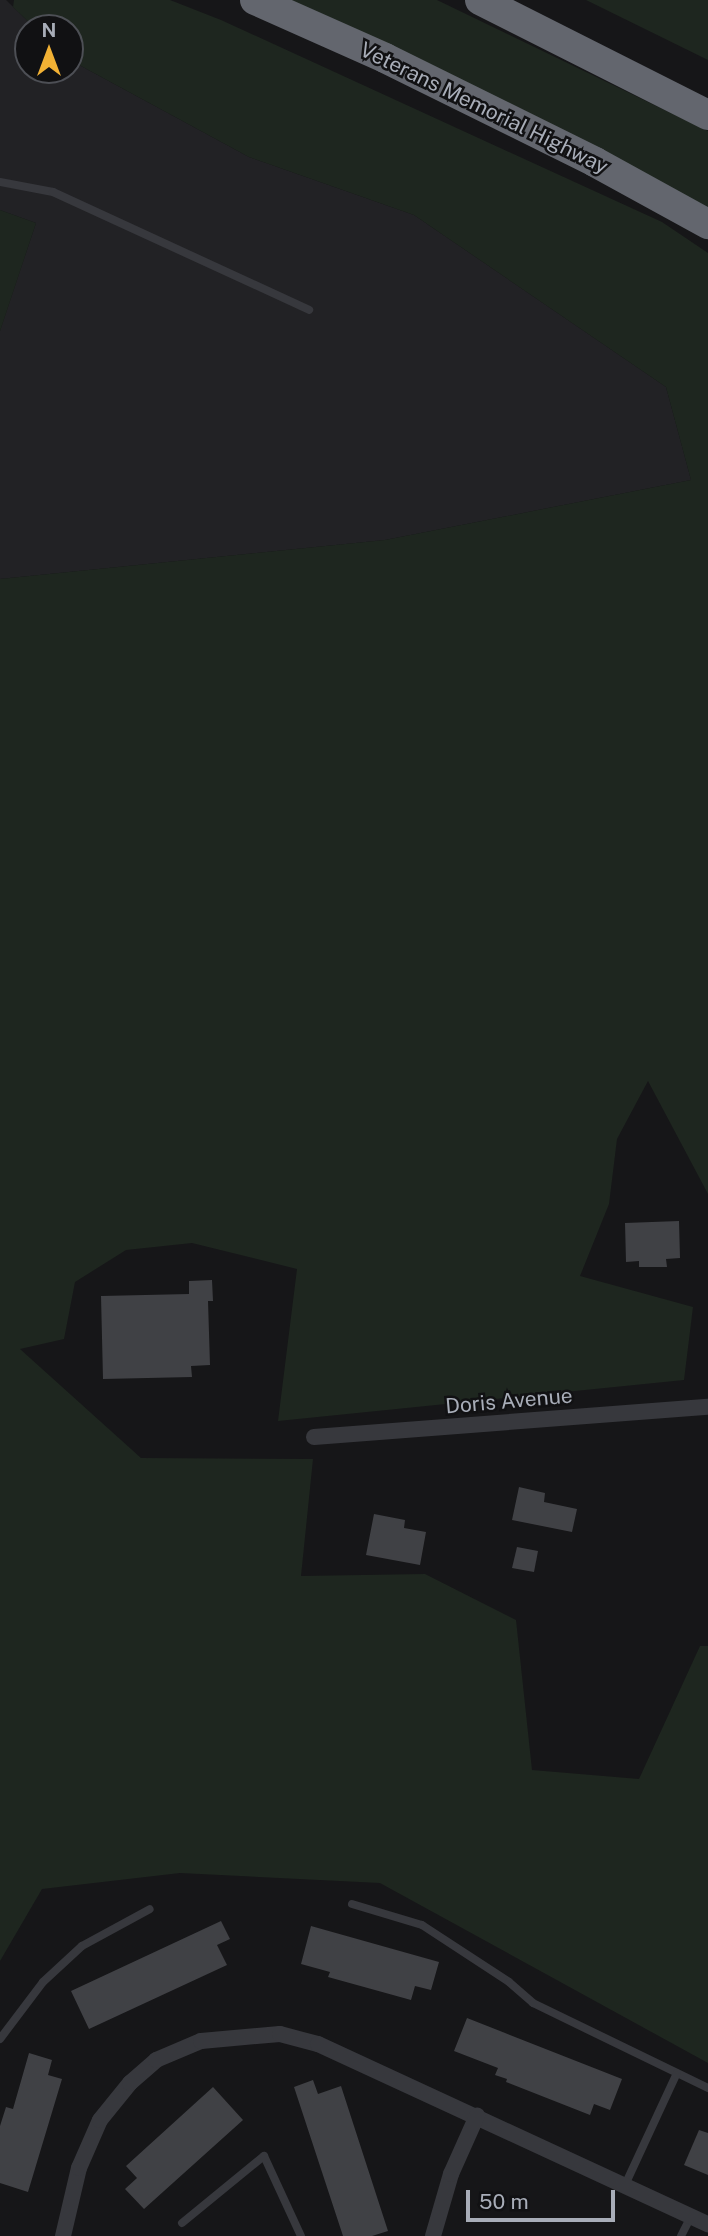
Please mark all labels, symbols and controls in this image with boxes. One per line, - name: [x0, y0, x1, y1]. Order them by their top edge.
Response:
- north arrow: [14, 14, 84, 84]
- text: N: [42, 19, 56, 41]
- street label: Veterans Memorial Highway: [356, 37, 612, 179]
- street label: Doris Avenue: [444, 1383, 574, 1419]
- scale bar: [470, 2176, 619, 2220]
- text: 50 m: [479, 2189, 529, 2214]

